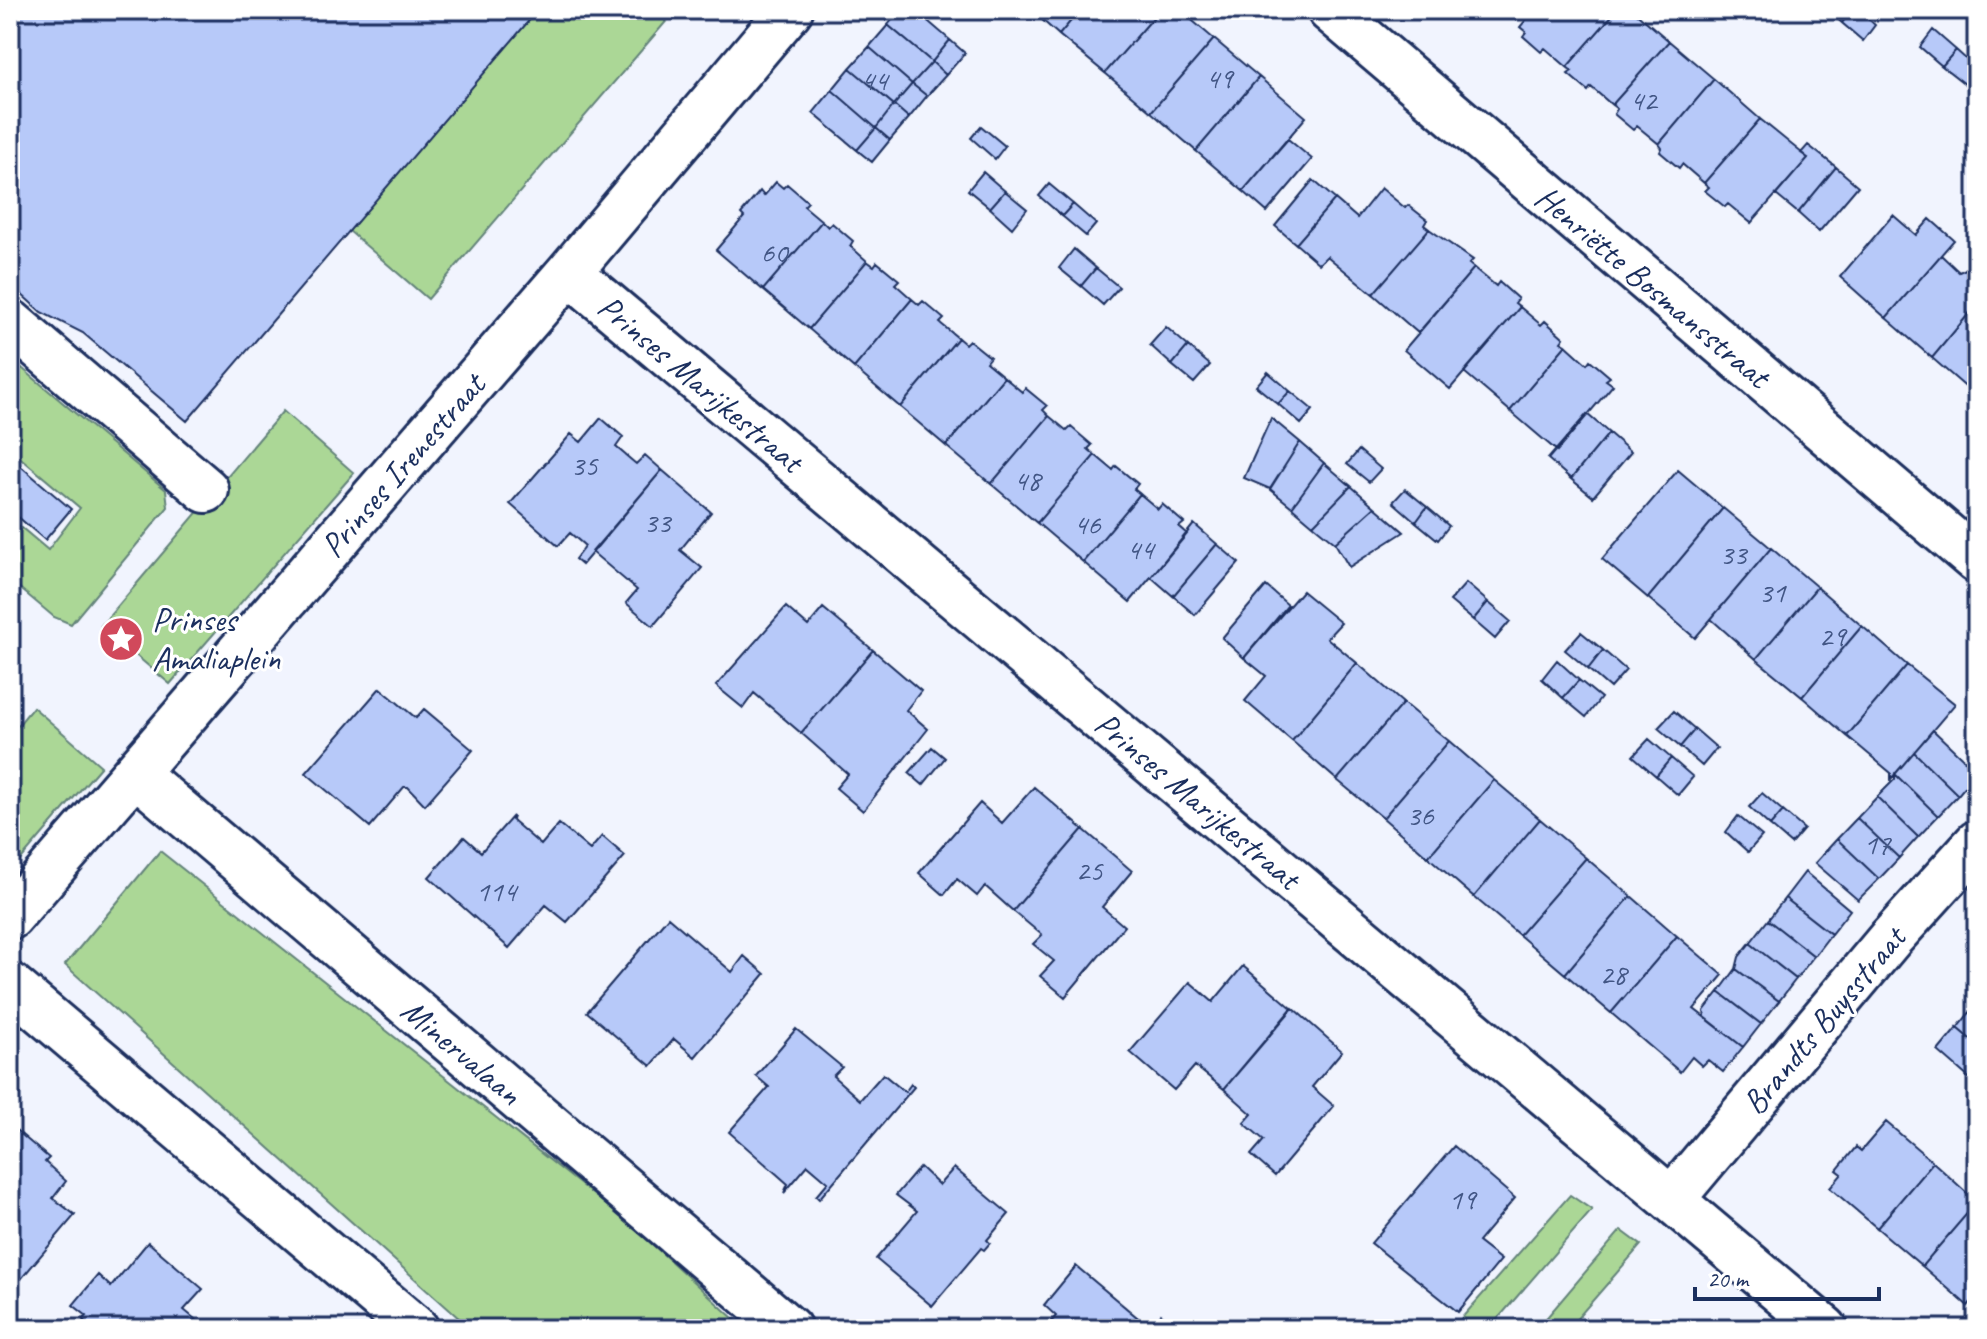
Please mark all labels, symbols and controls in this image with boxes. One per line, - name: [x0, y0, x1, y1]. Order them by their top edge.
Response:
- house number: 49: [1206, 59, 1235, 97]
- house number: 44: [861, 61, 890, 99]
- house number: 42: [1630, 81, 1659, 119]
- street label: Henriëtte Bosmansstraat: [1527, 176, 1782, 399]
- house number: 60: [761, 233, 790, 271]
- street label: Prinses Marijkestraat: [589, 285, 815, 484]
- street label: Prinses Irenestraat: [311, 362, 496, 566]
- house number: 35: [571, 446, 599, 484]
- house number: 48: [1014, 461, 1043, 499]
- house number: 33: [644, 503, 673, 541]
- house number: 46: [1074, 505, 1102, 543]
- house number: 44: [1127, 530, 1156, 568]
- house number: 33: [1720, 535, 1749, 573]
- house number: 31: [1759, 573, 1787, 611]
- place label: Prinses Amaliaplein: [152, 598, 281, 680]
- place icon: Prinses Amaliaplein: [97, 615, 145, 663]
- house number: 29: [1819, 617, 1848, 655]
- street label: Prinses Marijkestraat: [1086, 702, 1312, 901]
- house number: 36: [1407, 796, 1435, 834]
- house number: 17: [1864, 825, 1892, 863]
- house number: 25: [1076, 851, 1104, 889]
- house number: 114: [476, 872, 519, 910]
- street label: Brandts Buysstraat: [1732, 915, 1917, 1123]
- house number: 28: [1600, 955, 1629, 993]
- street label: Minervalaan: [393, 988, 531, 1115]
- house number: 19: [1449, 1180, 1478, 1218]
- scale bar: [1695, 1251, 1879, 1301]
- text: 20 m: [1707, 1264, 1750, 1294]

